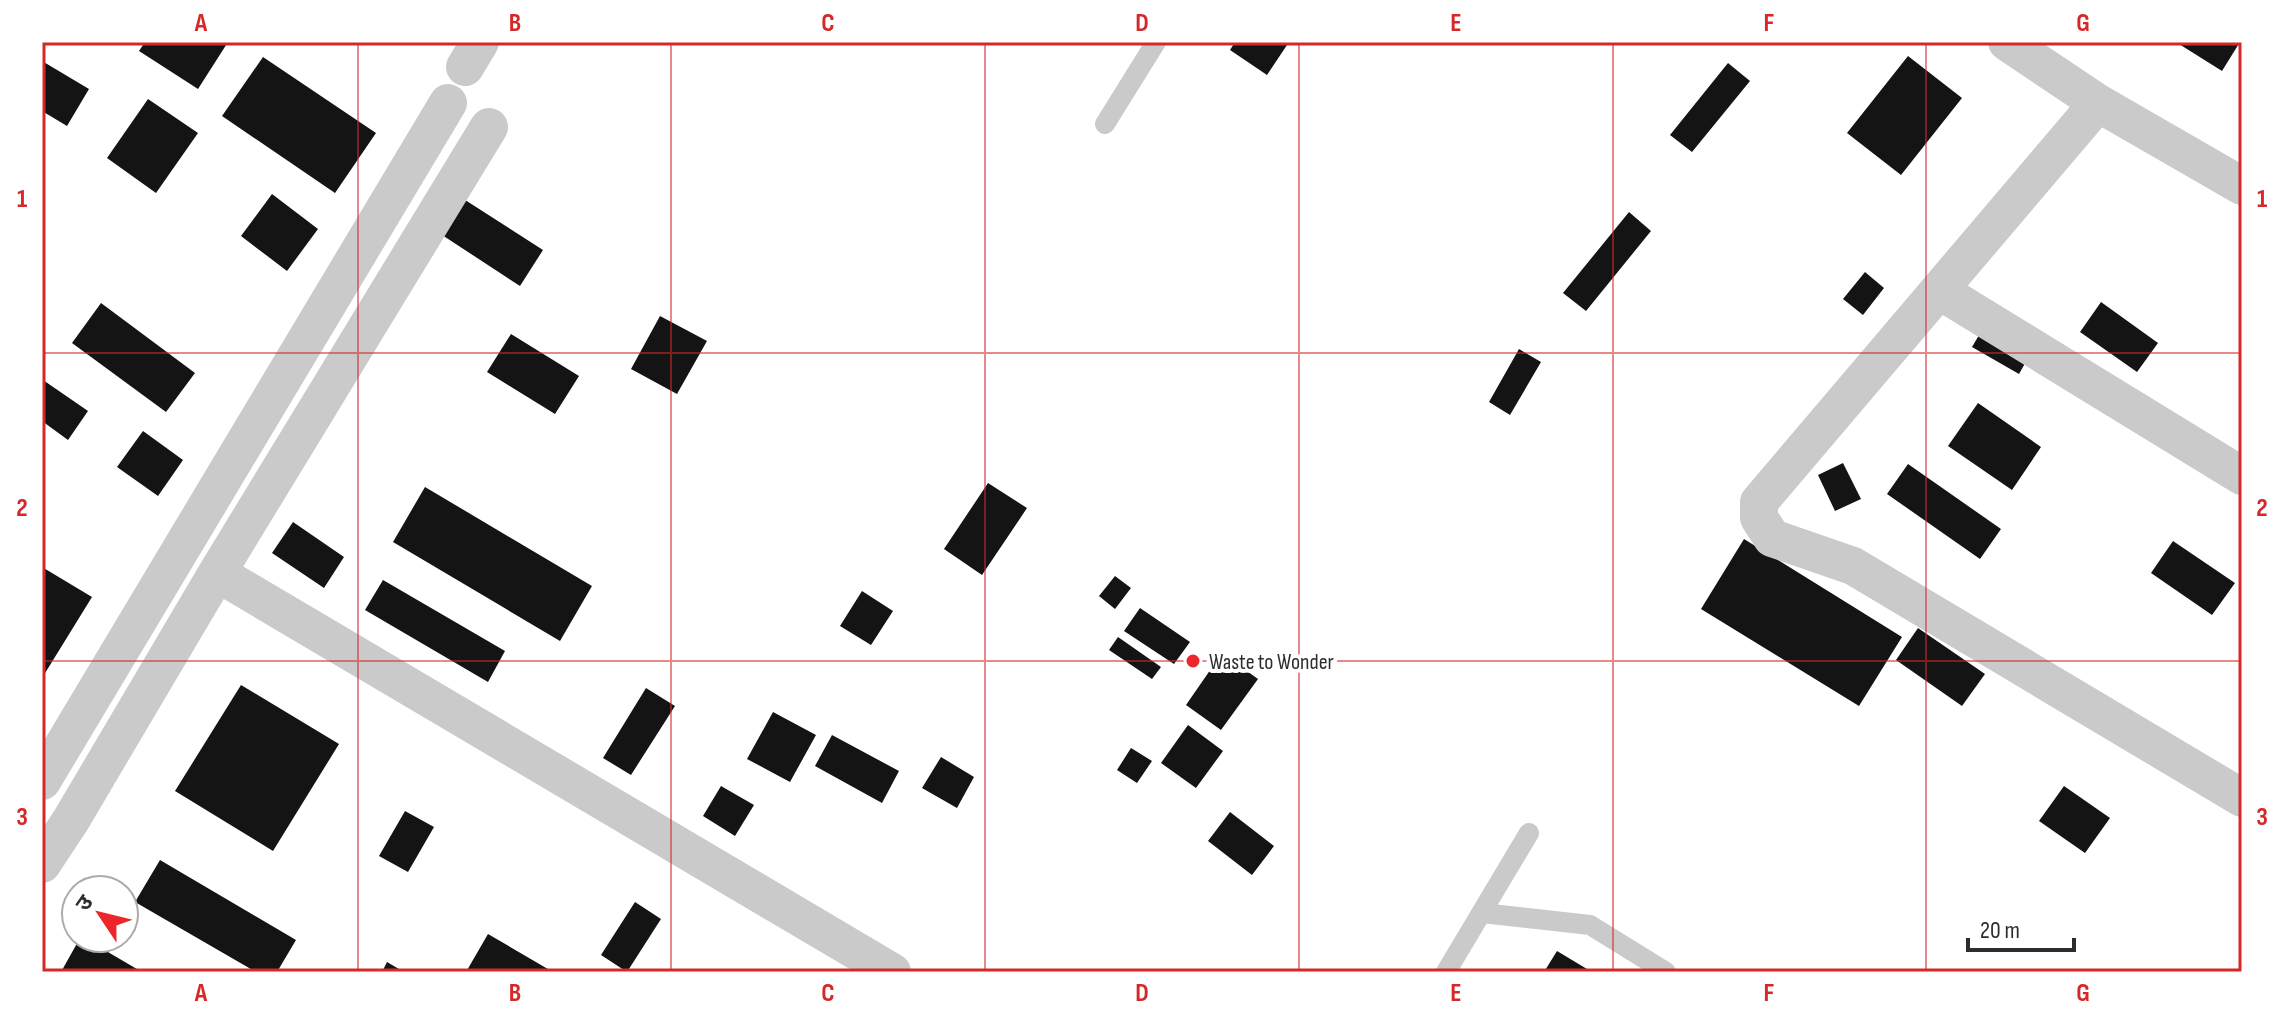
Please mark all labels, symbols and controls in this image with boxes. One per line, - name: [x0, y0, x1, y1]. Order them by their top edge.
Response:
- text: A: [194, 8, 208, 39]
- text: B: [509, 8, 521, 39]
- text: C: [821, 8, 835, 39]
- text: D: [1135, 8, 1149, 39]
- text: E: [1450, 8, 1462, 39]
- text: F: [1764, 8, 1775, 39]
- text: G: [2076, 8, 2090, 39]
- text: 1: [17, 184, 27, 215]
- text: 1: [2257, 184, 2267, 215]
- text: 2: [16, 493, 28, 524]
- text: 2: [2256, 493, 2268, 524]
- place label: Waste to Wonder: [1209, 649, 1334, 676]
- marker: Waste to Wonder: [1184, 652, 1202, 670]
- text: 3: [16, 802, 28, 833]
- text: 3: [2256, 802, 2268, 833]
- north arrow: [60, 874, 140, 954]
- text: उ: [70, 889, 100, 916]
- scale bar: [1968, 902, 2074, 952]
- text: 20 m: [1980, 916, 2020, 945]
- text: A: [194, 978, 208, 1009]
- text: B: [509, 978, 521, 1009]
- text: C: [821, 978, 835, 1009]
- text: D: [1135, 978, 1149, 1009]
- text: E: [1450, 978, 1462, 1009]
- text: F: [1764, 978, 1775, 1009]
- text: G: [2076, 978, 2090, 1009]

